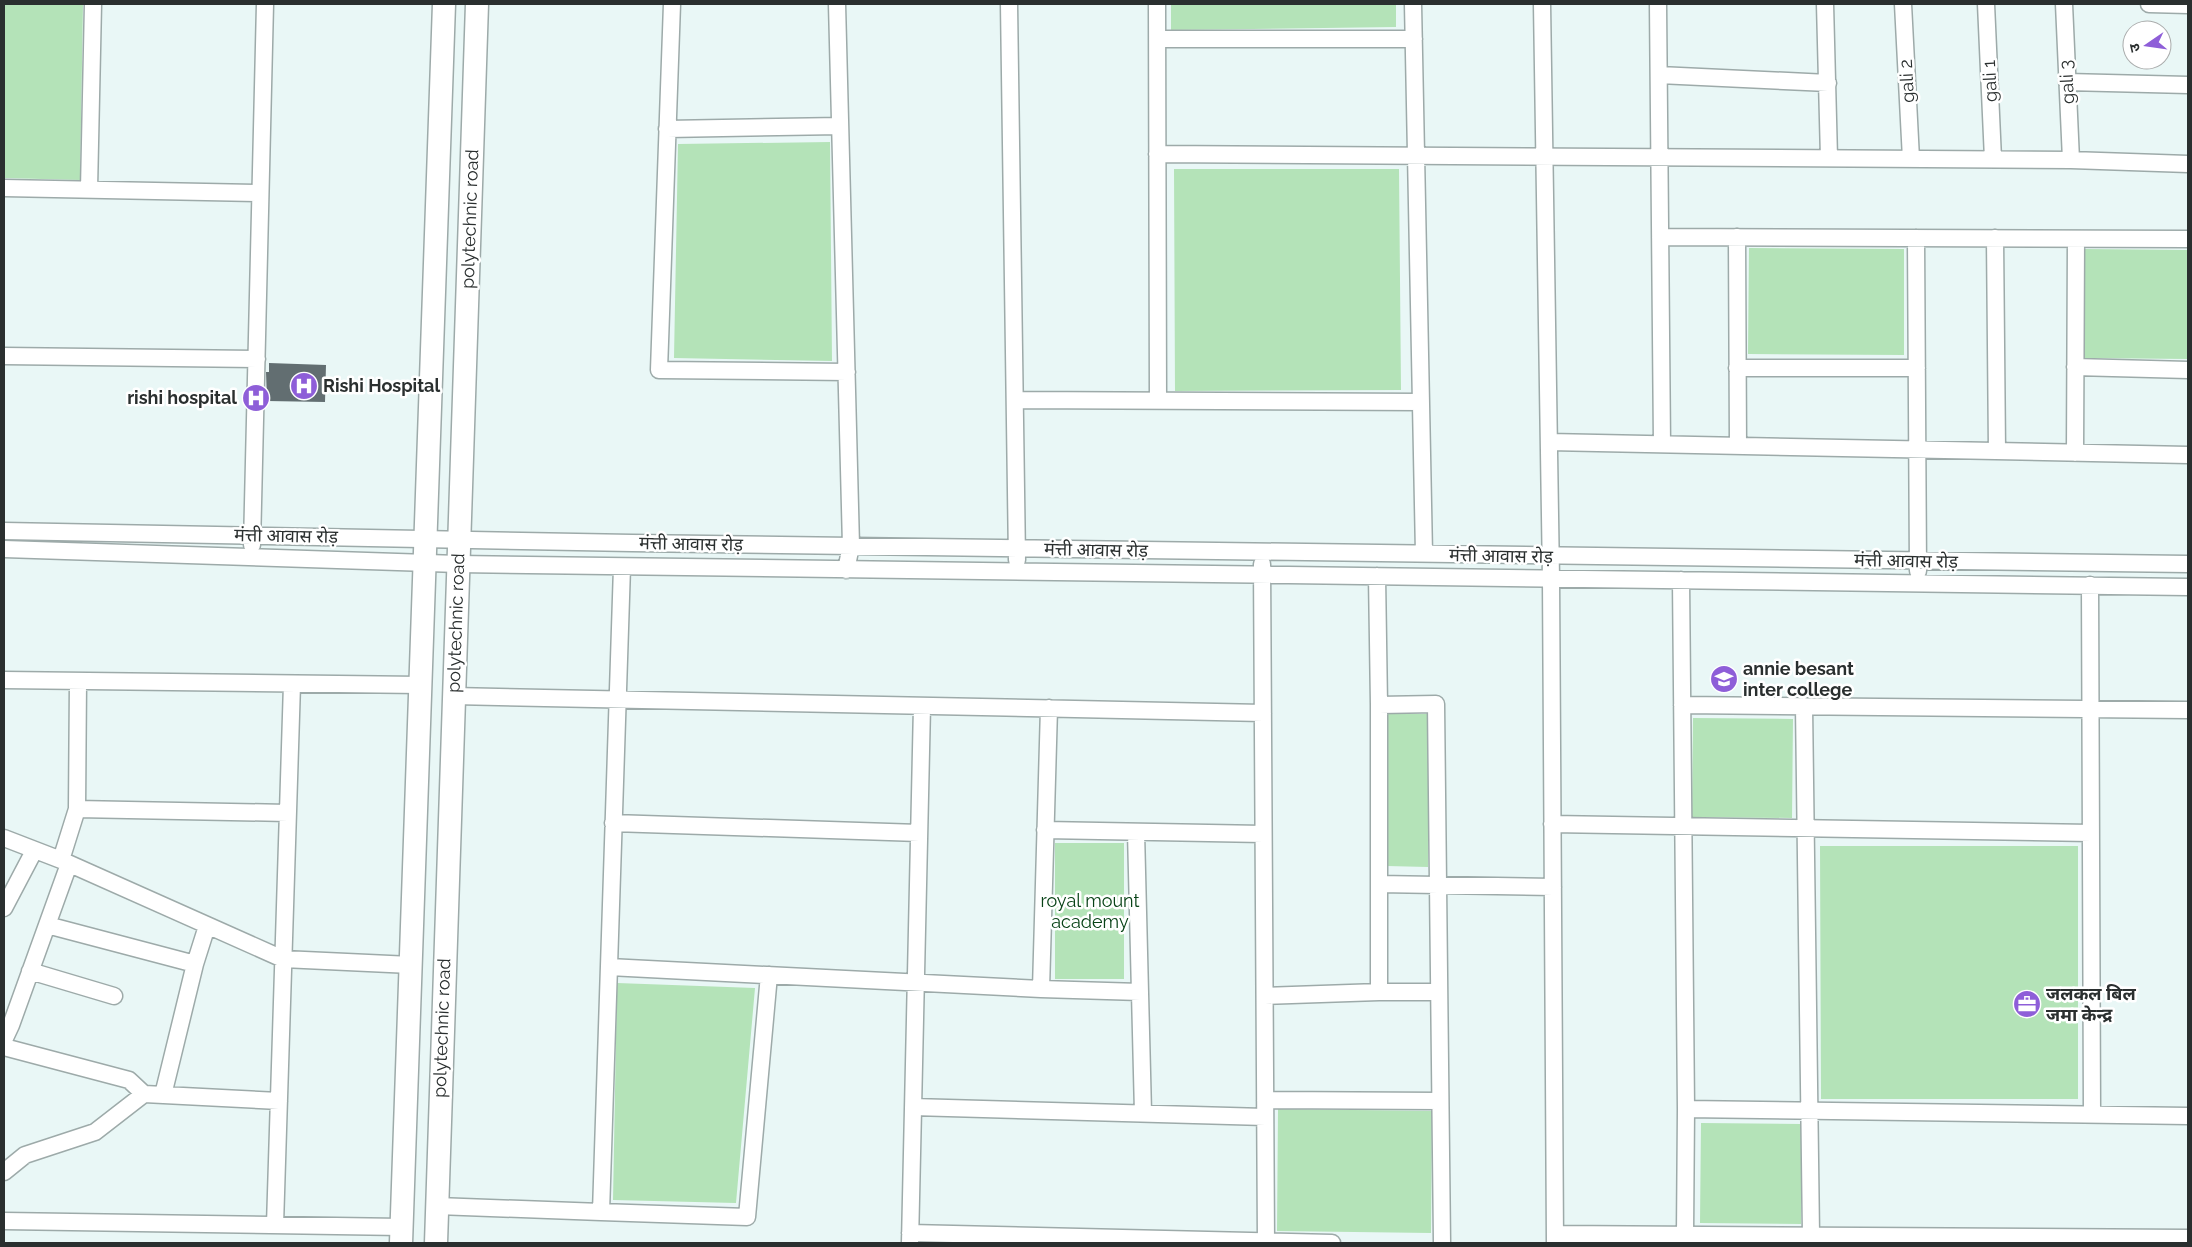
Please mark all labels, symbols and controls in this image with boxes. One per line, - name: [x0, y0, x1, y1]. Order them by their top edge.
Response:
- north arrow: [2122, 20, 2172, 70]
- text: उ: [2125, 41, 2143, 54]
- street label: gali 2: [1895, 59, 1918, 103]
- street label: gali 1: [1978, 59, 2001, 103]
- street label: gali 3: [2055, 60, 2078, 105]
- street label: polytechnic road: [457, 149, 482, 289]
- hospital icon: Rishi Hospital: [289, 371, 319, 401]
- place label: Rishi Hospital: [323, 375, 440, 396]
- hospital icon: rishi hospital: [241, 383, 271, 413]
- place label: rishi hospital: [127, 387, 237, 408]
- street label: मंत्ती आवास रोड़: [234, 524, 339, 547]
- street label: मंत्ती आवास रोड़: [639, 532, 744, 555]
- street label: मंत्ती आवास रोड़: [1044, 538, 1149, 561]
- street label: मंत्ती आवास रोड़: [1449, 544, 1554, 567]
- street label: मंत्ती आवास रोड़: [1854, 549, 1959, 572]
- street label: polytechnic road: [443, 553, 468, 693]
- place label: annie besant inter college: [1743, 658, 1854, 700]
- school or university icon: annie besant inter college: [1709, 664, 1739, 694]
- park label: royal mount academy: [1040, 890, 1140, 932]
- street label: polytechnic road: [429, 958, 454, 1098]
- place label: जलकल बिल जमा केन्द्र: [2046, 983, 2136, 1025]
- office icon: जलकल बिल जमा केन्द्र: [2012, 989, 2042, 1019]

